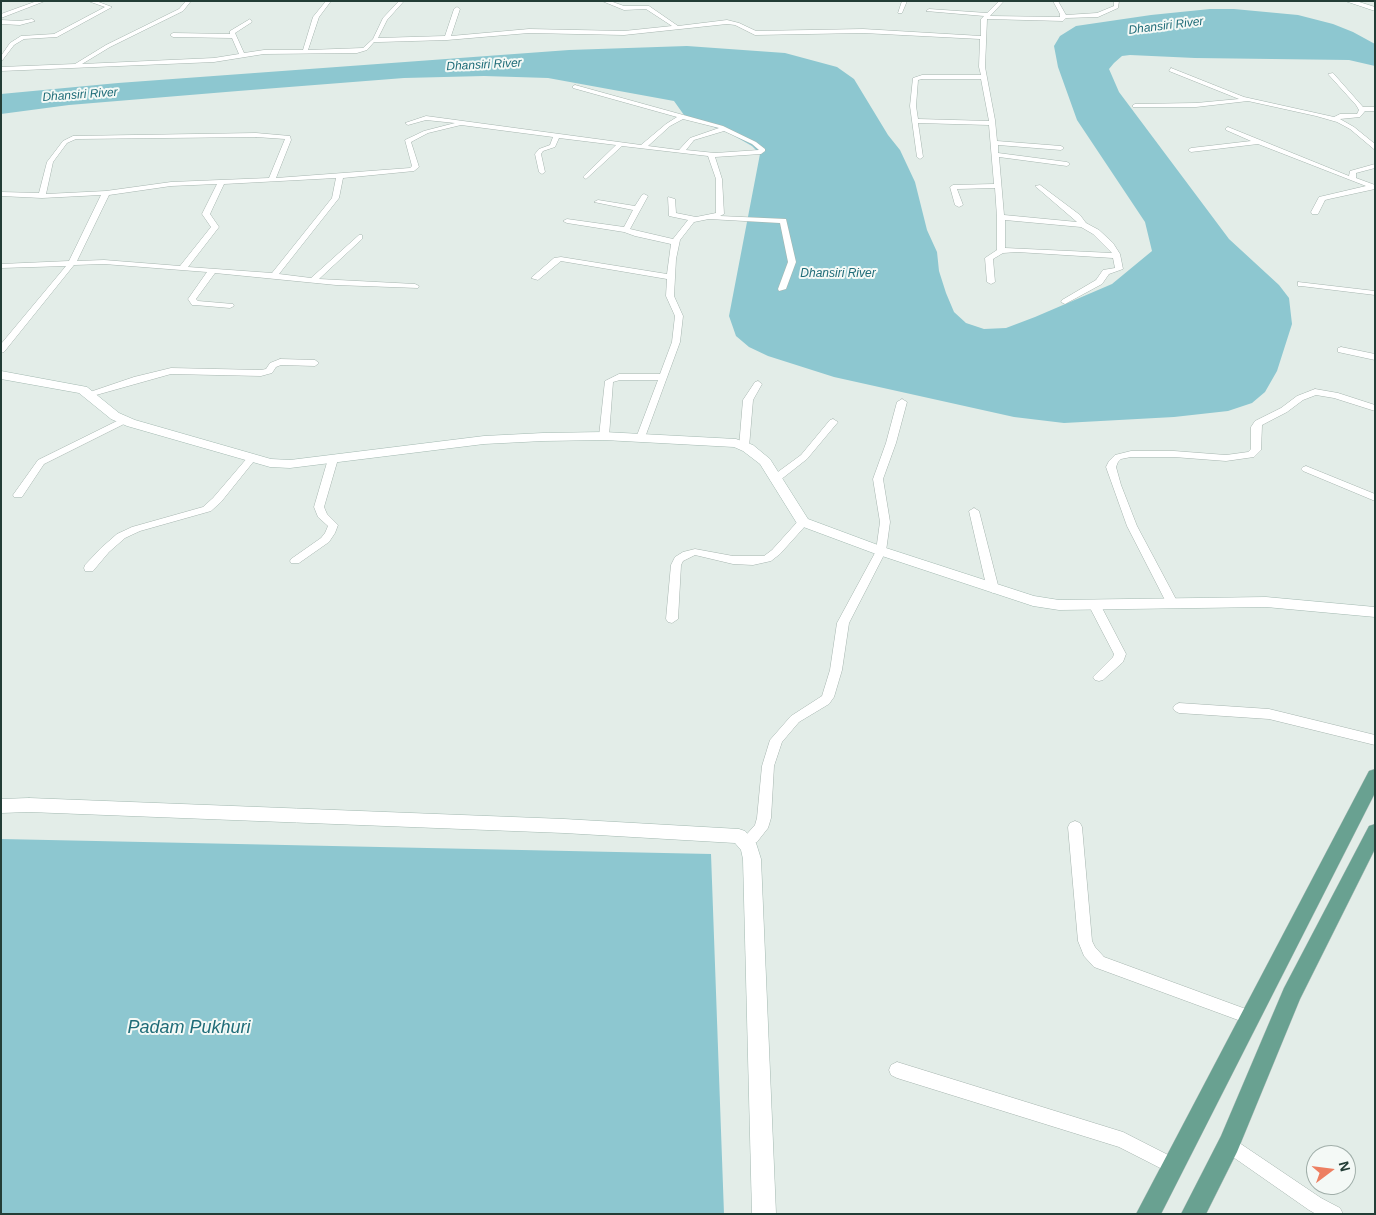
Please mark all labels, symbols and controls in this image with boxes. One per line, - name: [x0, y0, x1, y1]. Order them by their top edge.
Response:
- water label: Dhansiri River: [1128, 14, 1204, 38]
- water label: Dhansiri River: [446, 56, 522, 74]
- water label: Dhansiri River: [42, 85, 118, 105]
- water label: Dhansiri River: [800, 267, 876, 281]
- water label: Padam Pukhuri: [127, 1017, 251, 1039]
- north arrow: [1306, 1145, 1356, 1195]
- text: N: [1335, 1159, 1354, 1173]

